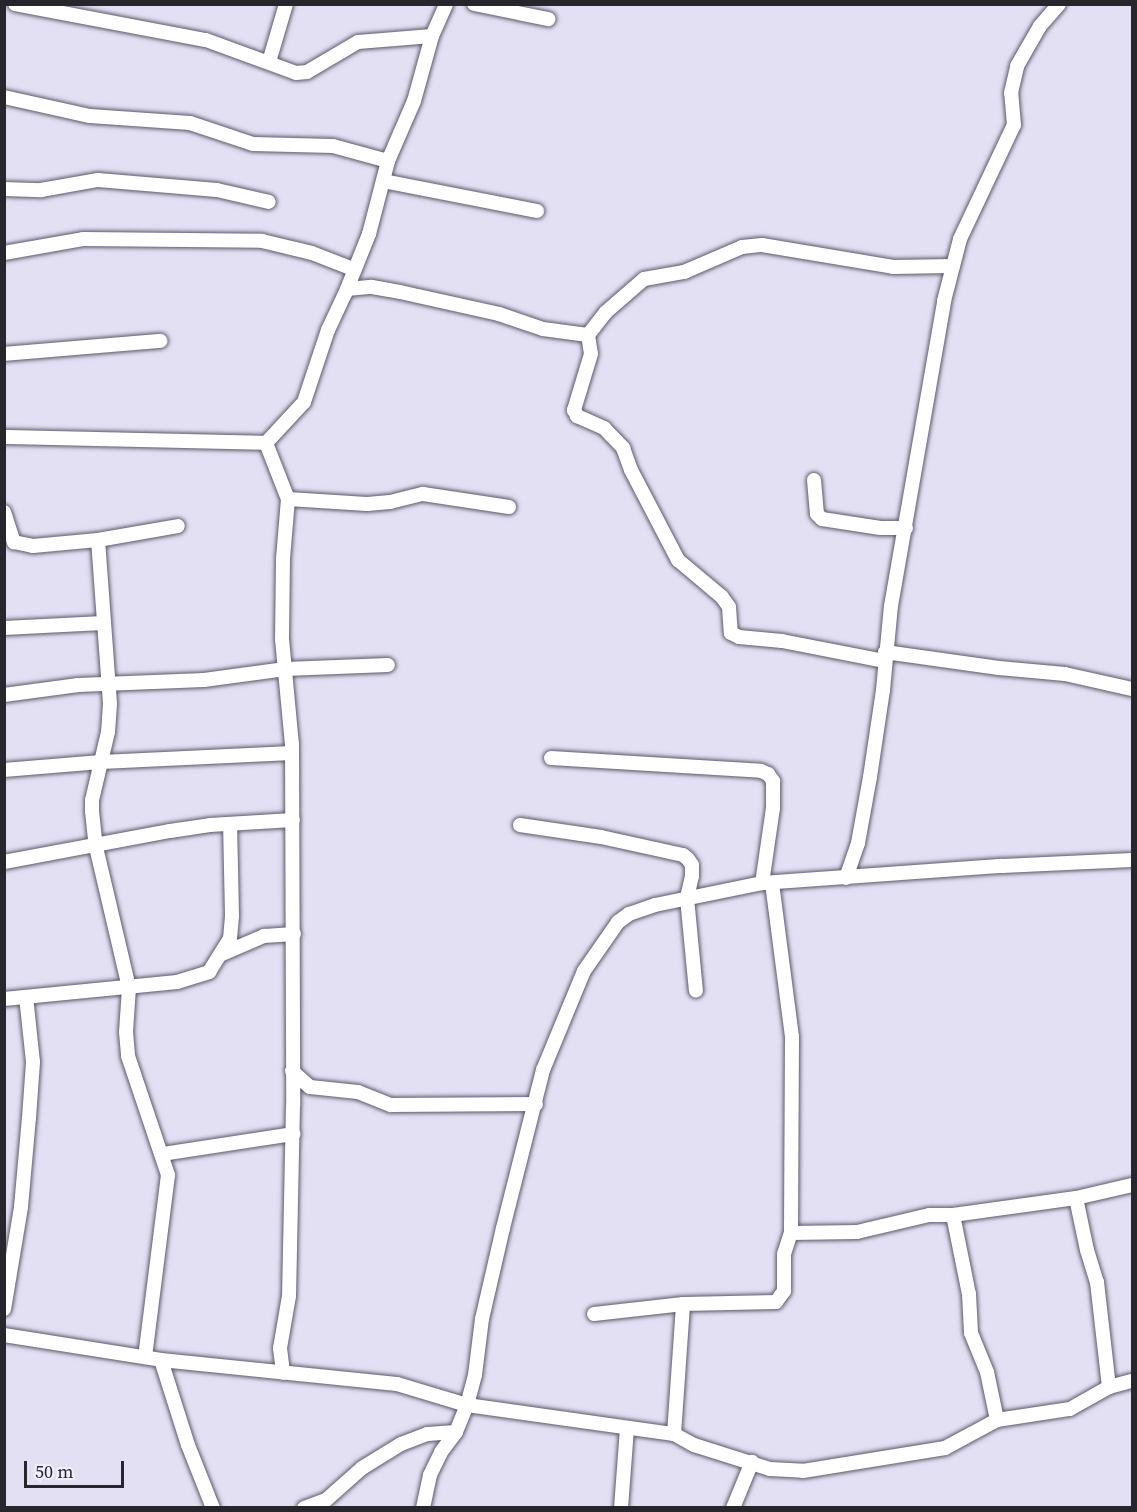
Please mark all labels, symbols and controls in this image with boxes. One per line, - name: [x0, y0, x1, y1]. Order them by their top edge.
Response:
- scale bar: [27, 1449, 128, 1487]
- text: 50 m: [35, 1459, 73, 1484]

